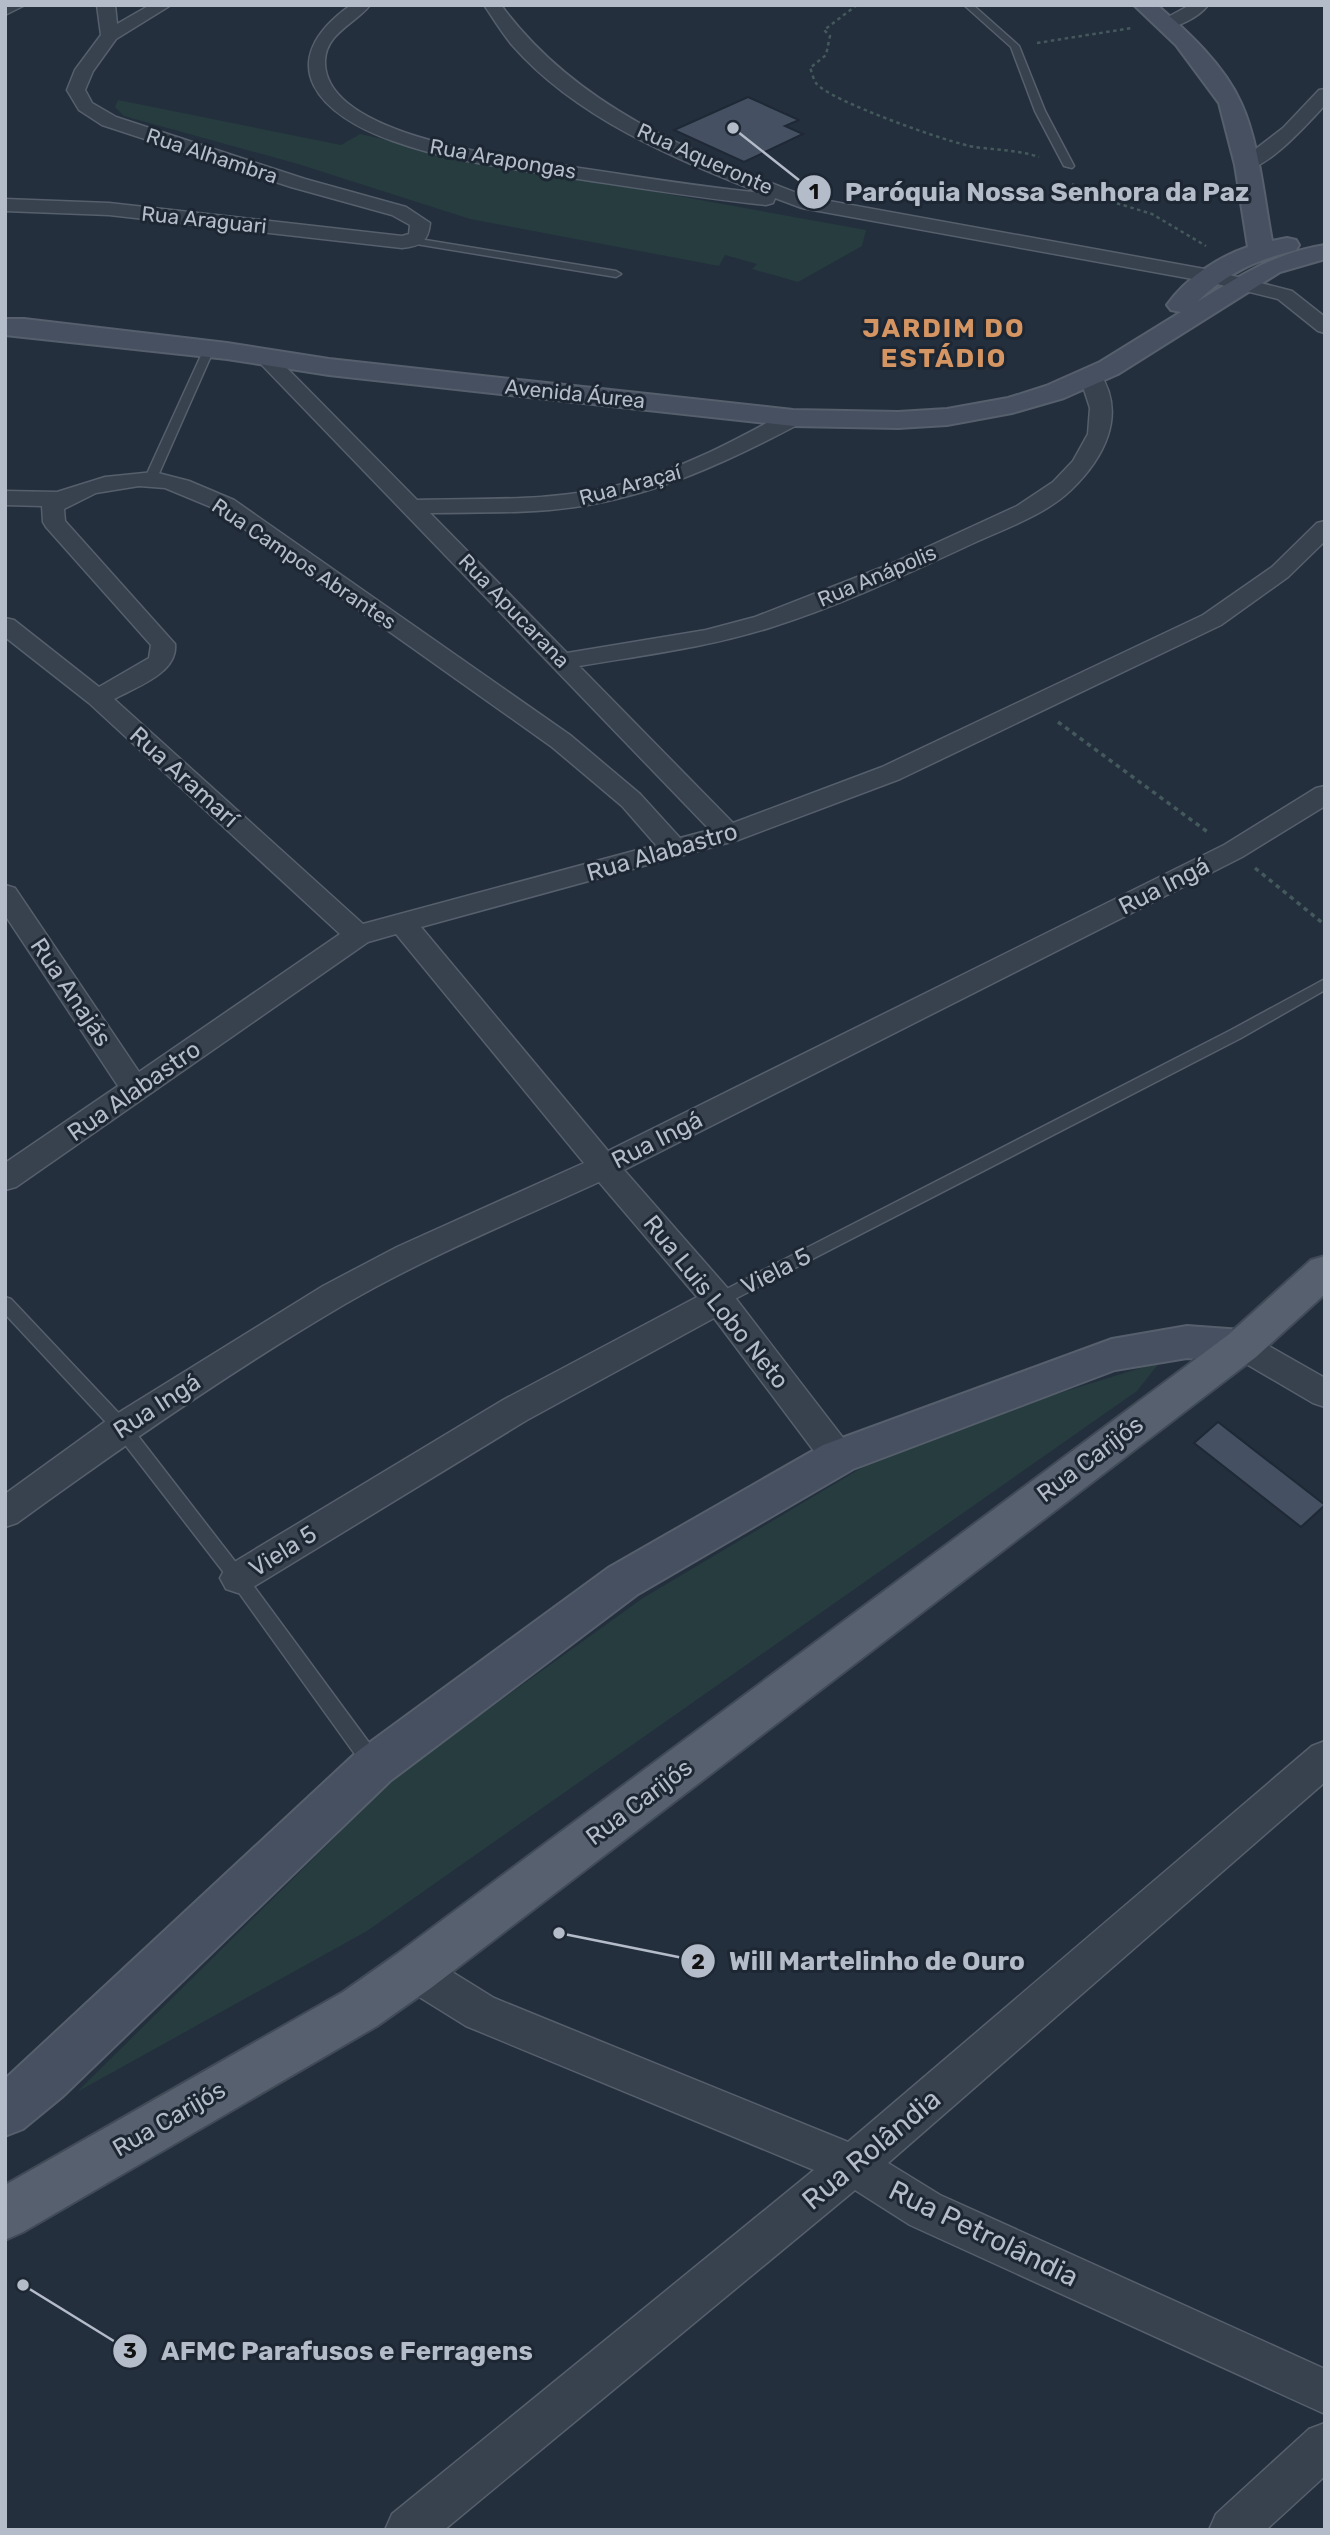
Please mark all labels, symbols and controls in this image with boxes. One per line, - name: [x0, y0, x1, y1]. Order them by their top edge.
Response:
- street label: Rua Aqueronte: [634, 117, 777, 200]
- street label: Rua Alhambra: [143, 123, 281, 189]
- street label: Rua Arapongas: [428, 133, 578, 184]
- callout: Paróquia Nossa Senhora da Paz: [796, 168, 1264, 215]
- text: Paróquia Nossa Senhora da Paz: [845, 177, 1249, 208]
- text: 1: [809, 179, 819, 204]
- street label: Rua Araguari: [140, 200, 268, 239]
- district label: JARDIM DO ESTÁDIO: [863, 313, 1025, 374]
- street label: Avenida Áurea: [504, 374, 646, 413]
- street label: Rua Araçaí: [576, 459, 684, 510]
- street label: Rua Campos Abrantes: [208, 493, 401, 634]
- street label: Rua Anápolis: [814, 539, 940, 612]
- street label: Rua Apucarana: [454, 548, 575, 673]
- street label: Rua Aramarí: [124, 721, 245, 834]
- street label: Rua Alabastro: [583, 817, 741, 887]
- street label: Rua Ingá: [1114, 851, 1214, 921]
- street label: Rua Anajás: [25, 933, 117, 1051]
- street label: Rua Alabastro: [62, 1035, 206, 1147]
- street label: Rua Ingá: [607, 1105, 707, 1175]
- street label: Rua Luis Lobo Neto: [637, 1210, 795, 1394]
- street label: Viela 5: [737, 1242, 815, 1300]
- street label: Rua Ingá: [108, 1368, 206, 1444]
- street label: Rua Carijós: [1031, 1410, 1149, 1508]
- street label: Viela 5: [244, 1519, 322, 1583]
- street label: Rua Carijós: [580, 1753, 698, 1851]
- callout: Will Martelinho de Ouro: [681, 1938, 1039, 1985]
- text: Will Martelinho de Ouro: [729, 1946, 1025, 1977]
- text: 2: [691, 1949, 705, 1974]
- street label: Rua Carijós: [108, 2075, 230, 2163]
- street label: Rua Rolândia: [796, 2082, 947, 2217]
- street label: Rua Petrolândia: [884, 2173, 1084, 2294]
- callout: AFMC Parafusos e Ferragens: [113, 2327, 547, 2374]
- text: AFMC Parafusos e Ferragens: [161, 2336, 533, 2367]
- text: 3: [123, 2338, 137, 2363]

